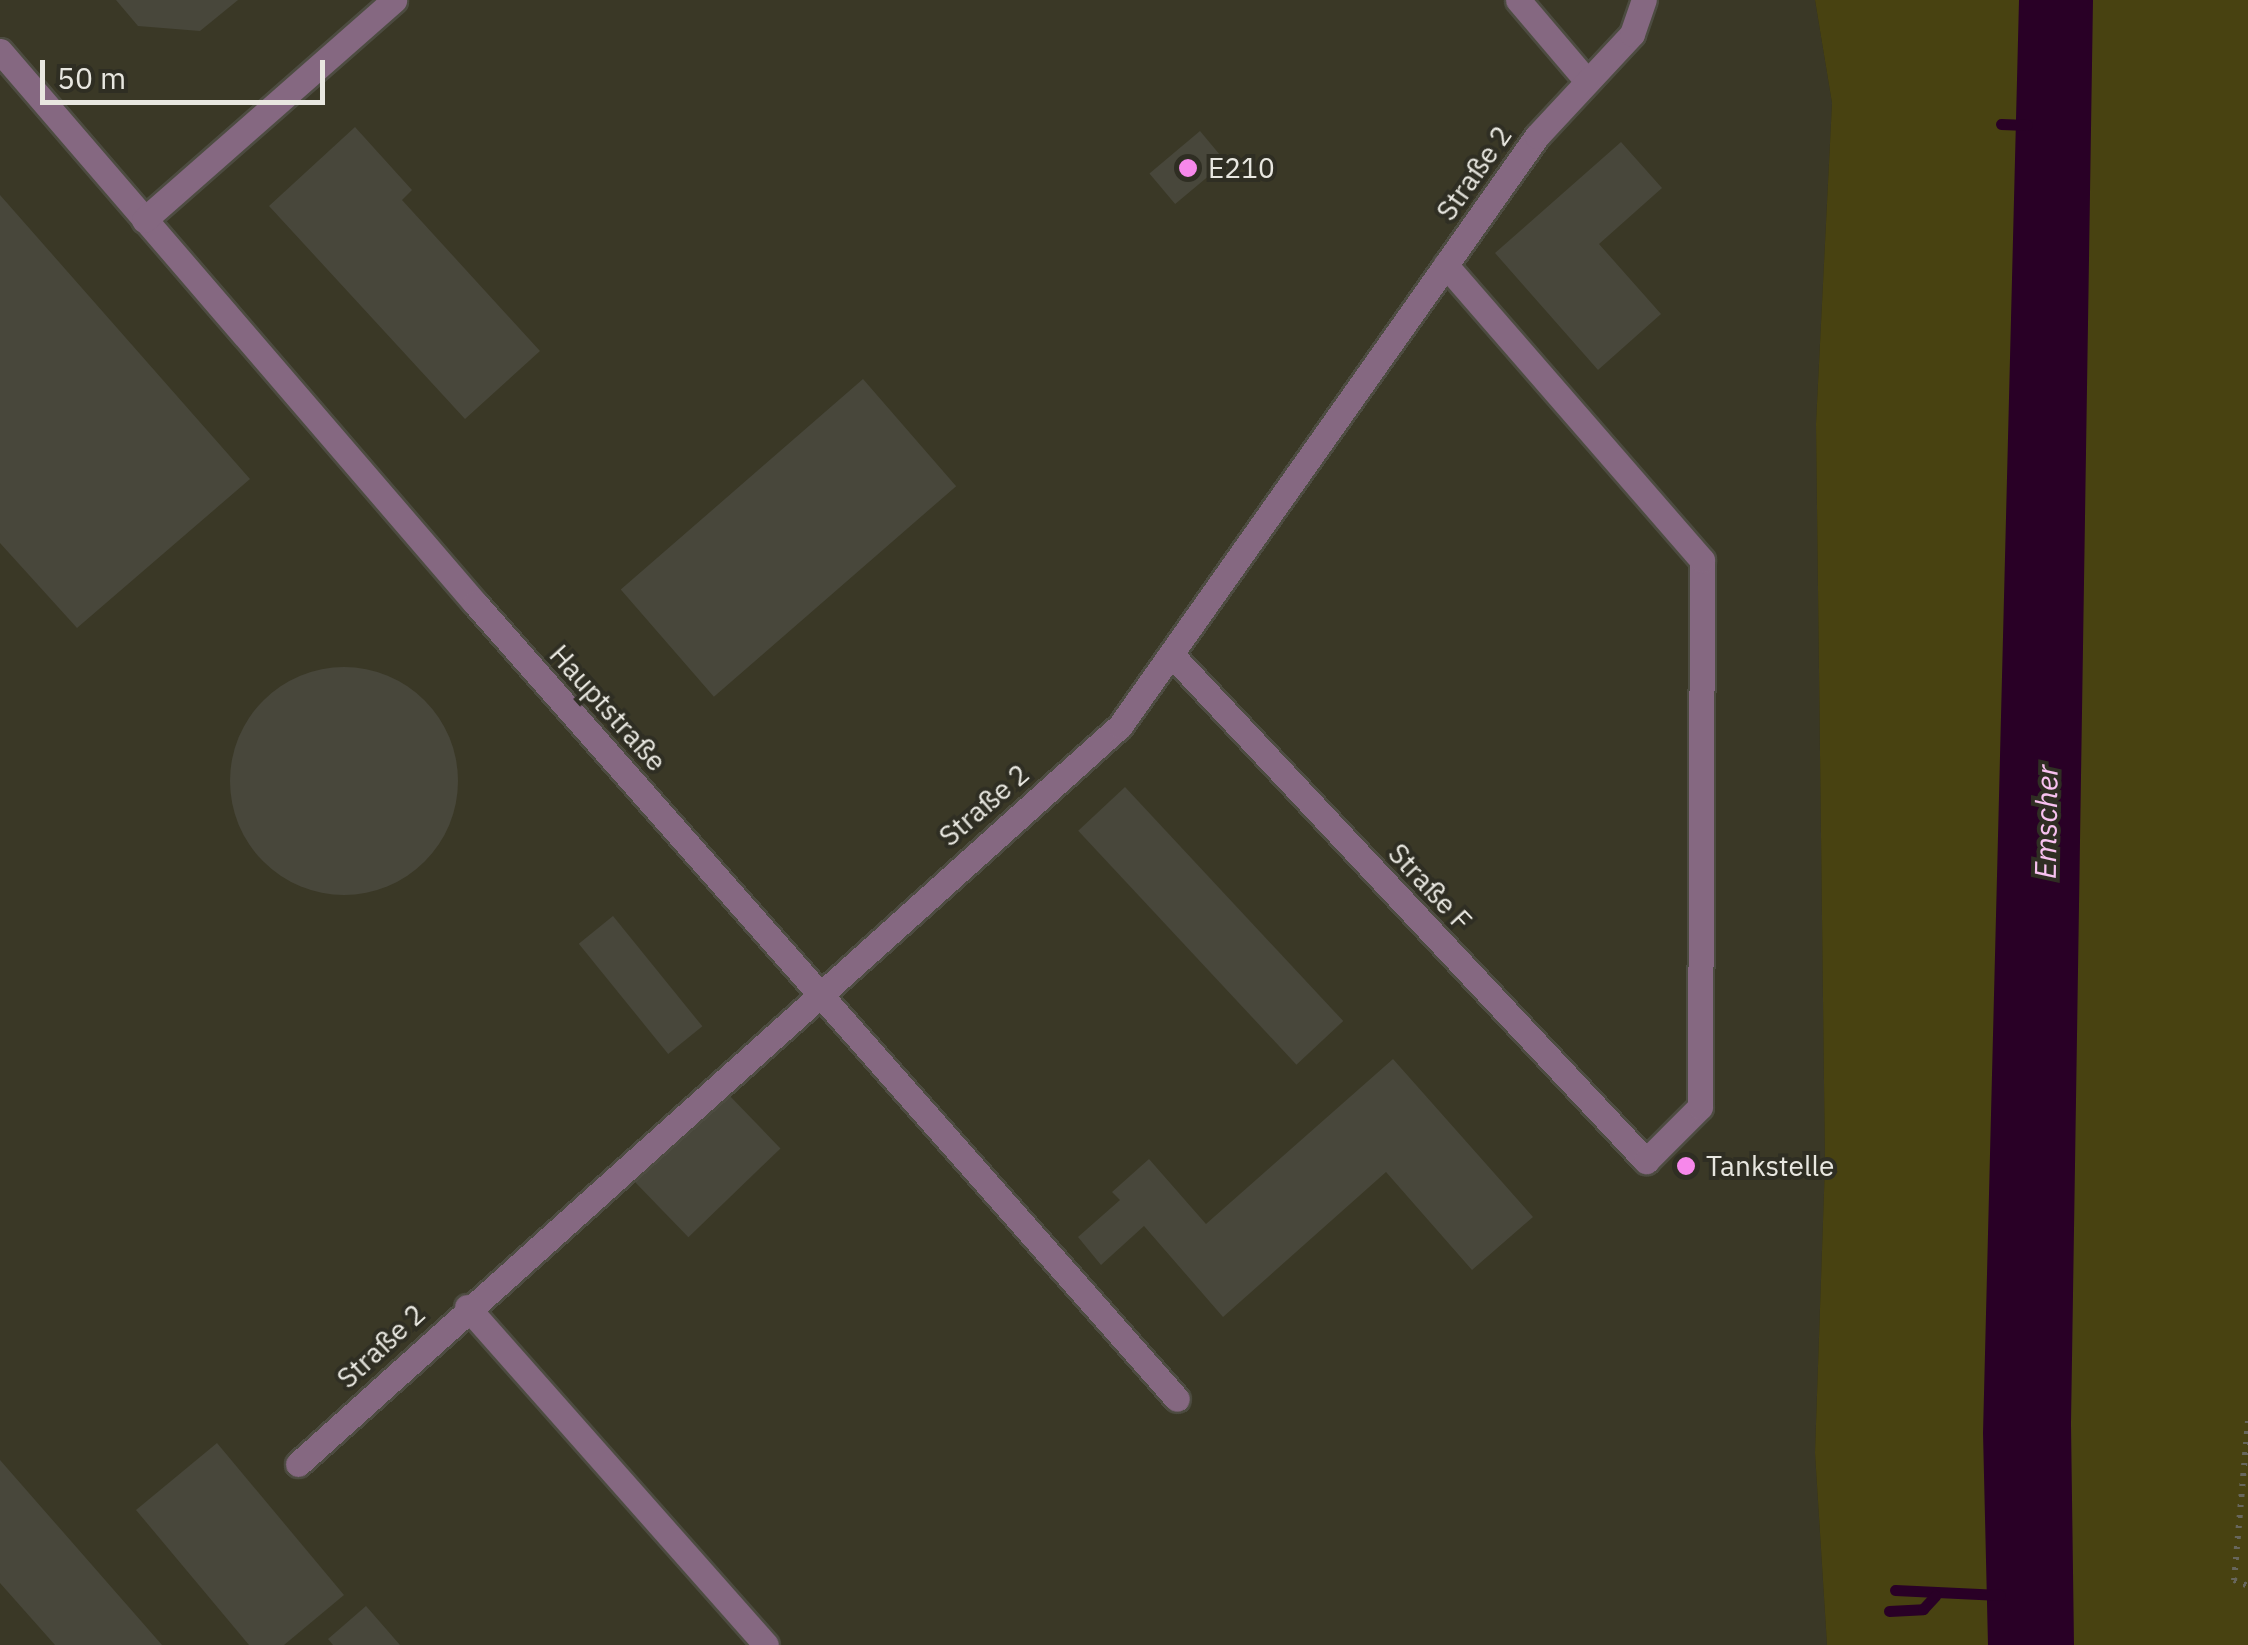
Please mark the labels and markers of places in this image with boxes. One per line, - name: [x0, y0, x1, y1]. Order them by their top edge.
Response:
- place label: E210: [1208, 151, 1275, 185]
- marker: E210: [1177, 157, 1199, 179]
- place label: Tankstelle: [1706, 1149, 1834, 1183]
- marker: Tankstelle: [1675, 1155, 1697, 1177]

